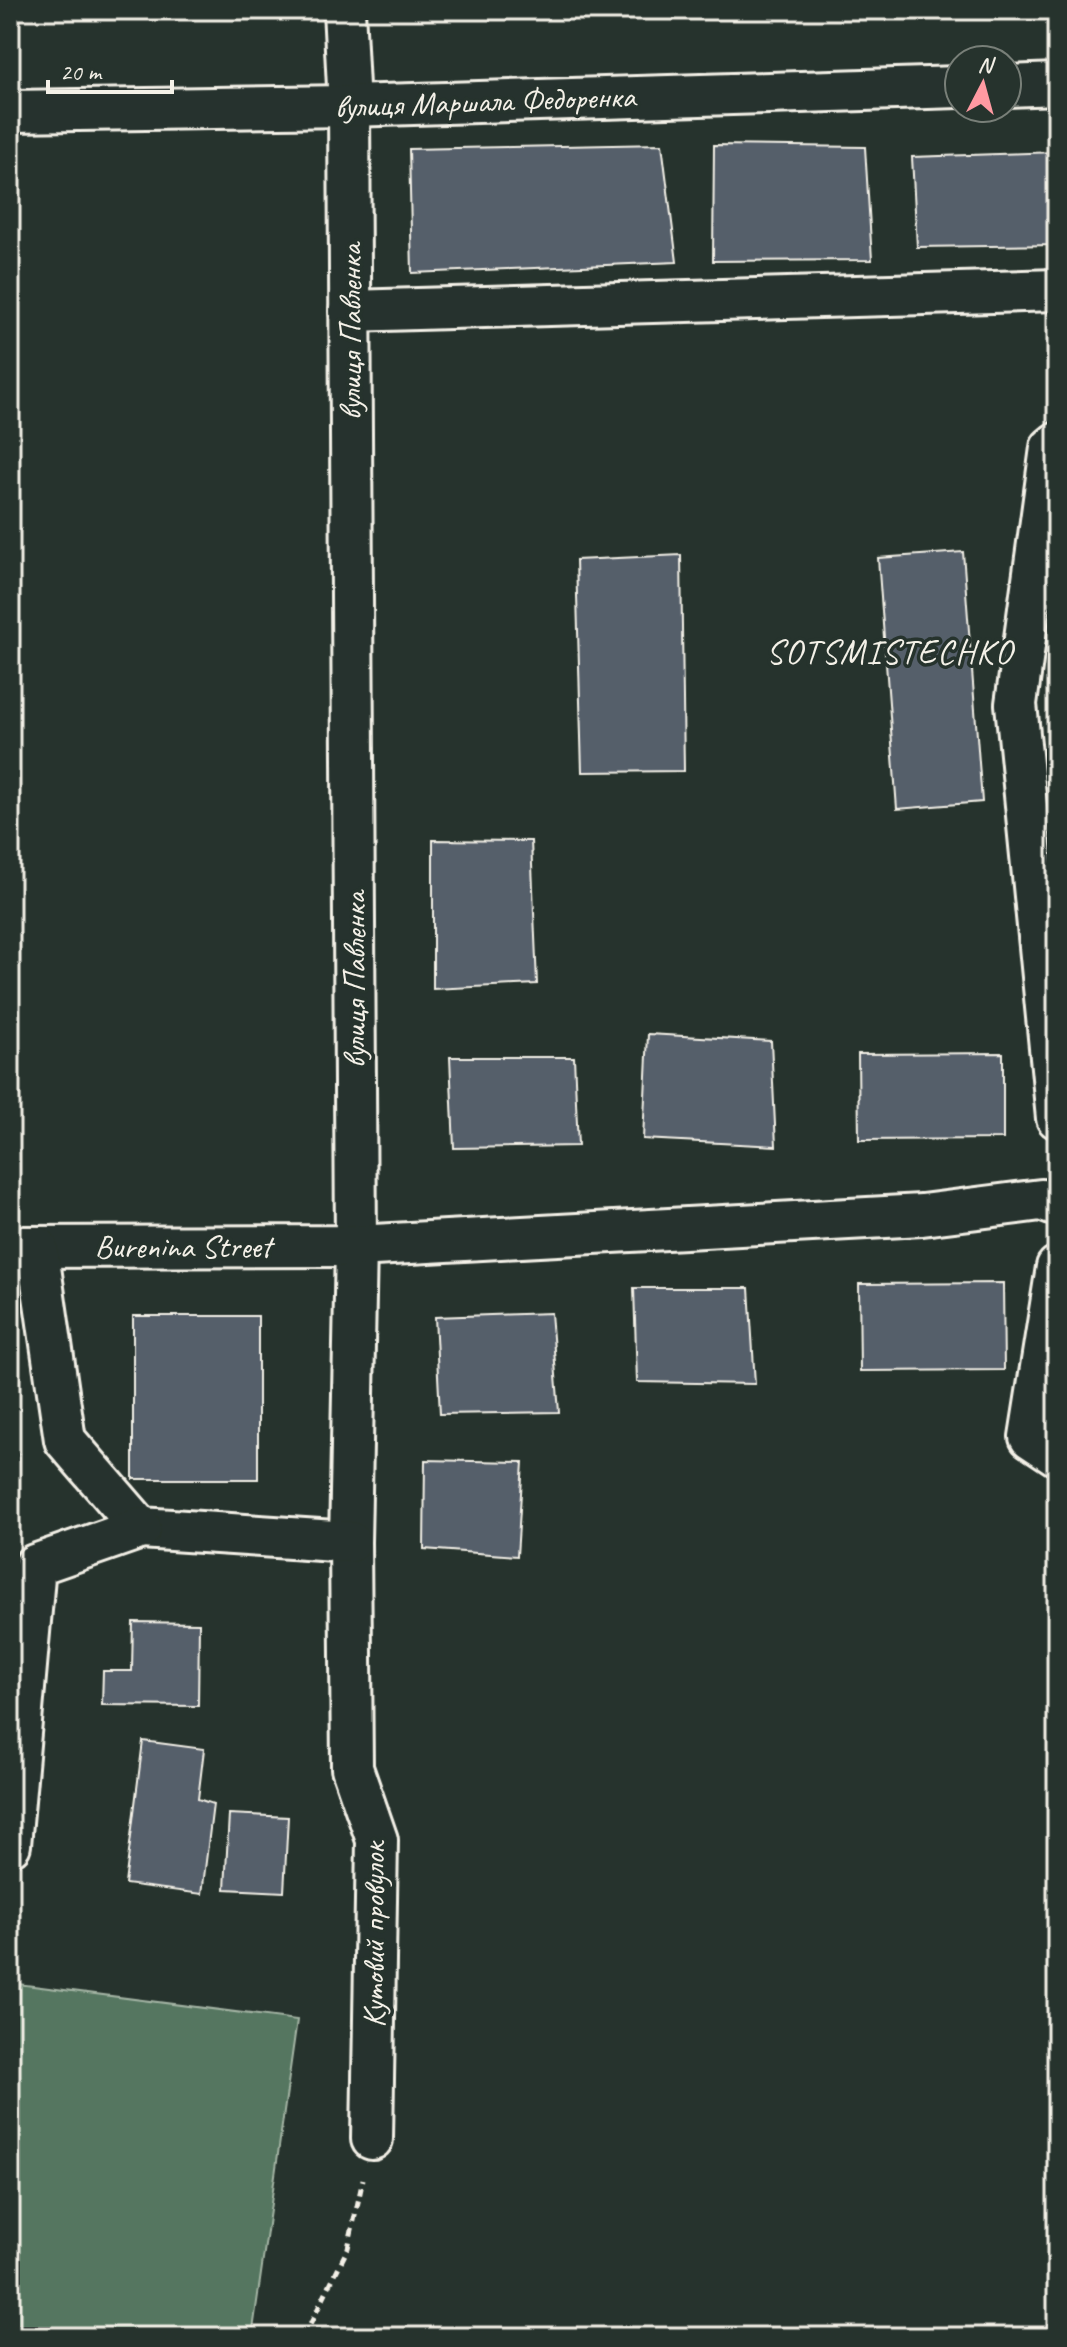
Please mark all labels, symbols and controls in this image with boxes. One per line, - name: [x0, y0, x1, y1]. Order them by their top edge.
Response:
- scale bar: [48, 44, 172, 94]
- north arrow: [943, 44, 1023, 124]
- text: N: [977, 50, 997, 80]
- text: 20 m: [60, 57, 103, 87]
- street label: вулиця Маршала Федоренка: [334, 76, 638, 127]
- street label: вулиця Павленка: [330, 241, 371, 420]
- district label: SOTSMISTECHKO: [766, 630, 1016, 673]
- street label: вулиця Павленка: [334, 889, 375, 1068]
- street label: Burenina Street: [95, 1226, 276, 1267]
- street label: Кутовий провулок: [353, 1840, 394, 2028]

